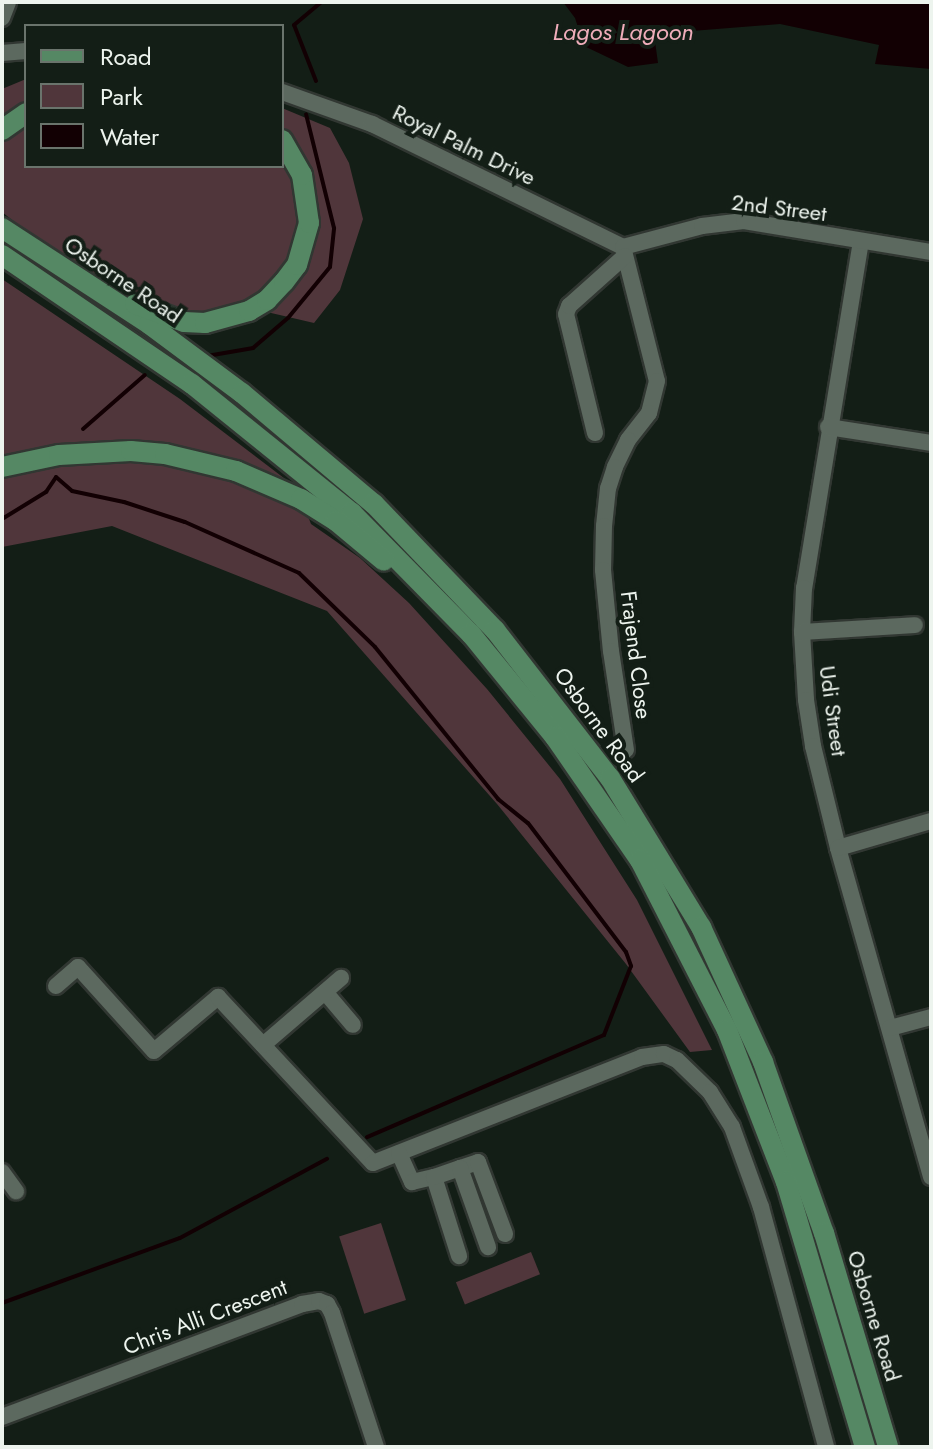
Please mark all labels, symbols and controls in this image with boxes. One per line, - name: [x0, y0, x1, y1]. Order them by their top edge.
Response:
- water label: Lagos Lagoon: [552, 18, 694, 46]
- legend: [24, 24, 284, 168]
- text: Road: [100, 39, 152, 74]
- text: Park: [100, 79, 143, 114]
- street label: Royal Palm Drive: [388, 99, 540, 191]
- text: Water: [100, 119, 159, 154]
- street label: 2nd Street: [730, 189, 828, 227]
- street label: Osborne Road: [60, 231, 186, 329]
- street label: Frajend Close: [615, 590, 657, 720]
- street label: Osborne Road: [549, 663, 649, 787]
- street label: Udi Street: [814, 664, 852, 758]
- street label: Osborne Road: [842, 1247, 906, 1385]
- street label: Chris Alli Crescent: [119, 1274, 291, 1360]

